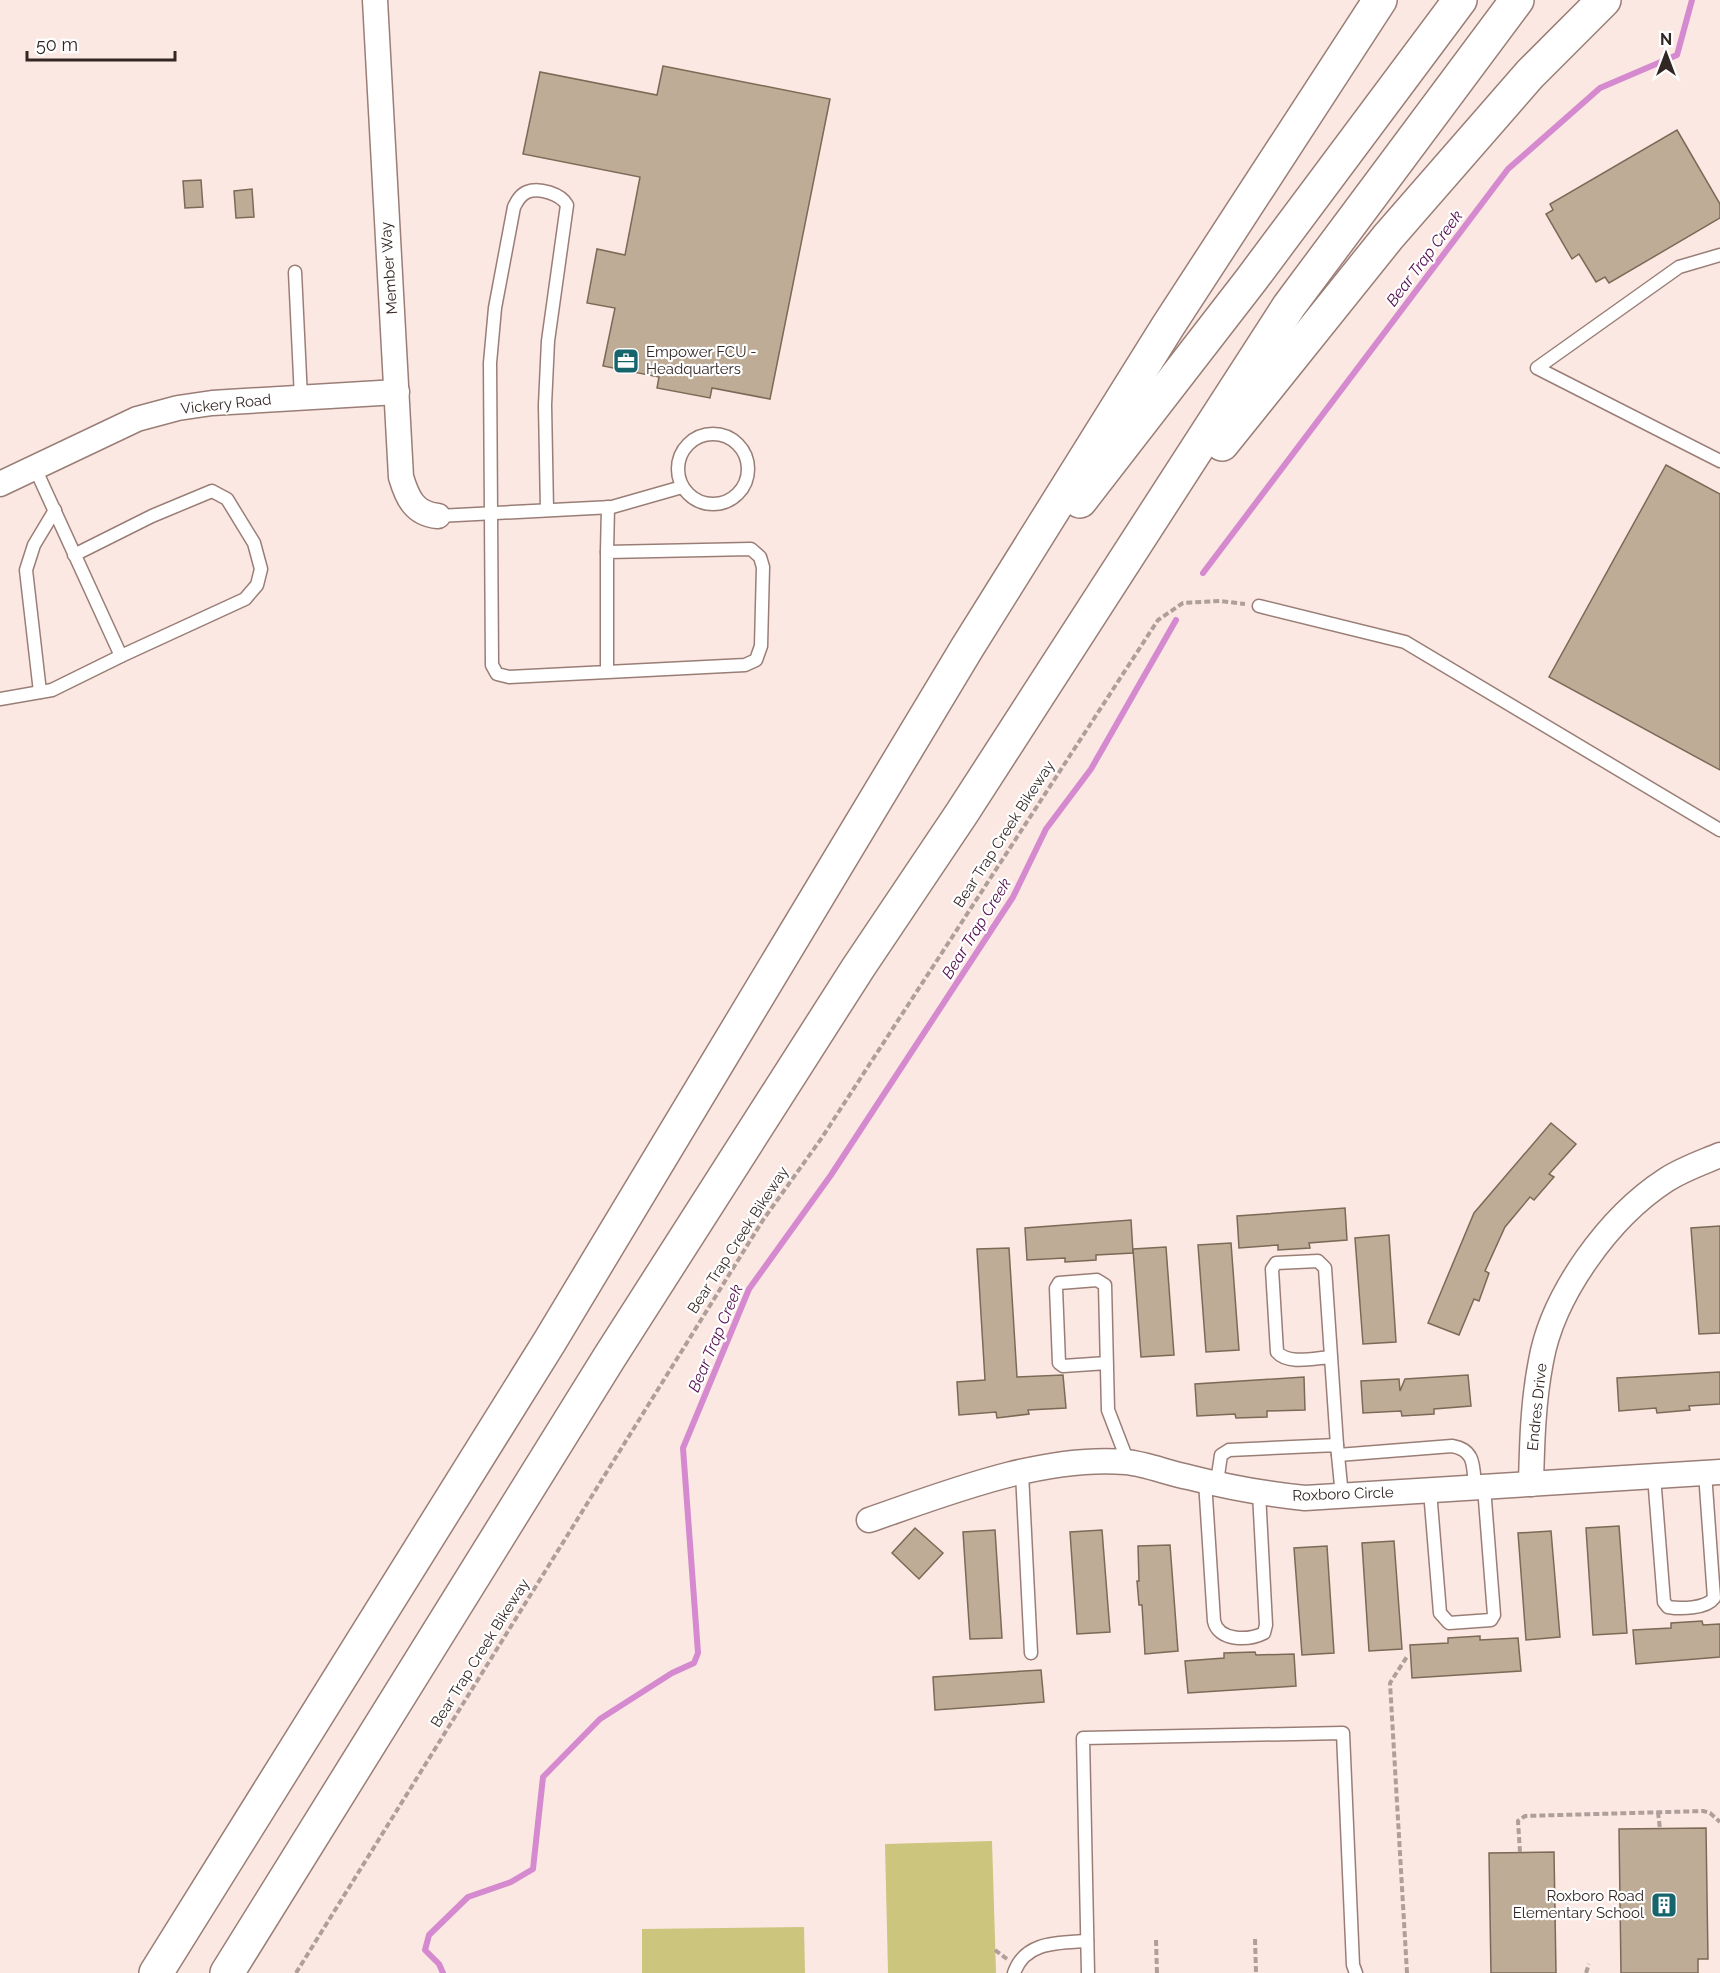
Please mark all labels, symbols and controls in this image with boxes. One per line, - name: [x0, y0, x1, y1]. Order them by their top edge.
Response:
- scale bar: [27, 24, 176, 62]
- north arrow: [1636, 24, 1696, 84]
- text: N: [1660, 30, 1672, 49]
- text: 50 m: [36, 34, 78, 55]
- water label: Bear Trap Creek: [1382, 206, 1467, 310]
- street label: Member Way: [377, 221, 401, 315]
- place label: Empower FCU - Headquarters: [646, 343, 757, 378]
- office icon: Empower FCU - Headquarters: [611, 346, 641, 376]
- street label: Vickery Road: [180, 390, 272, 418]
- street label: Bear Trap Creek Bikeway: [950, 757, 1058, 911]
- water label: Bear Trap Creek: [938, 874, 1015, 982]
- street label: Bear Trap Creek Bikeway: [684, 1163, 792, 1317]
- water label: Bear Trap Creek: [684, 1281, 747, 1395]
- street label: Endres Drive: [1523, 1362, 1551, 1452]
- street label: Roxboro Circle: [1292, 1483, 1394, 1505]
- street label: Bear Trap Creek Bikeway: [427, 1575, 533, 1731]
- place label: Roxboro Road Elementary School: [1513, 1887, 1645, 1922]
- building icon: Roxboro Road Elementary School: [1649, 1890, 1679, 1920]

